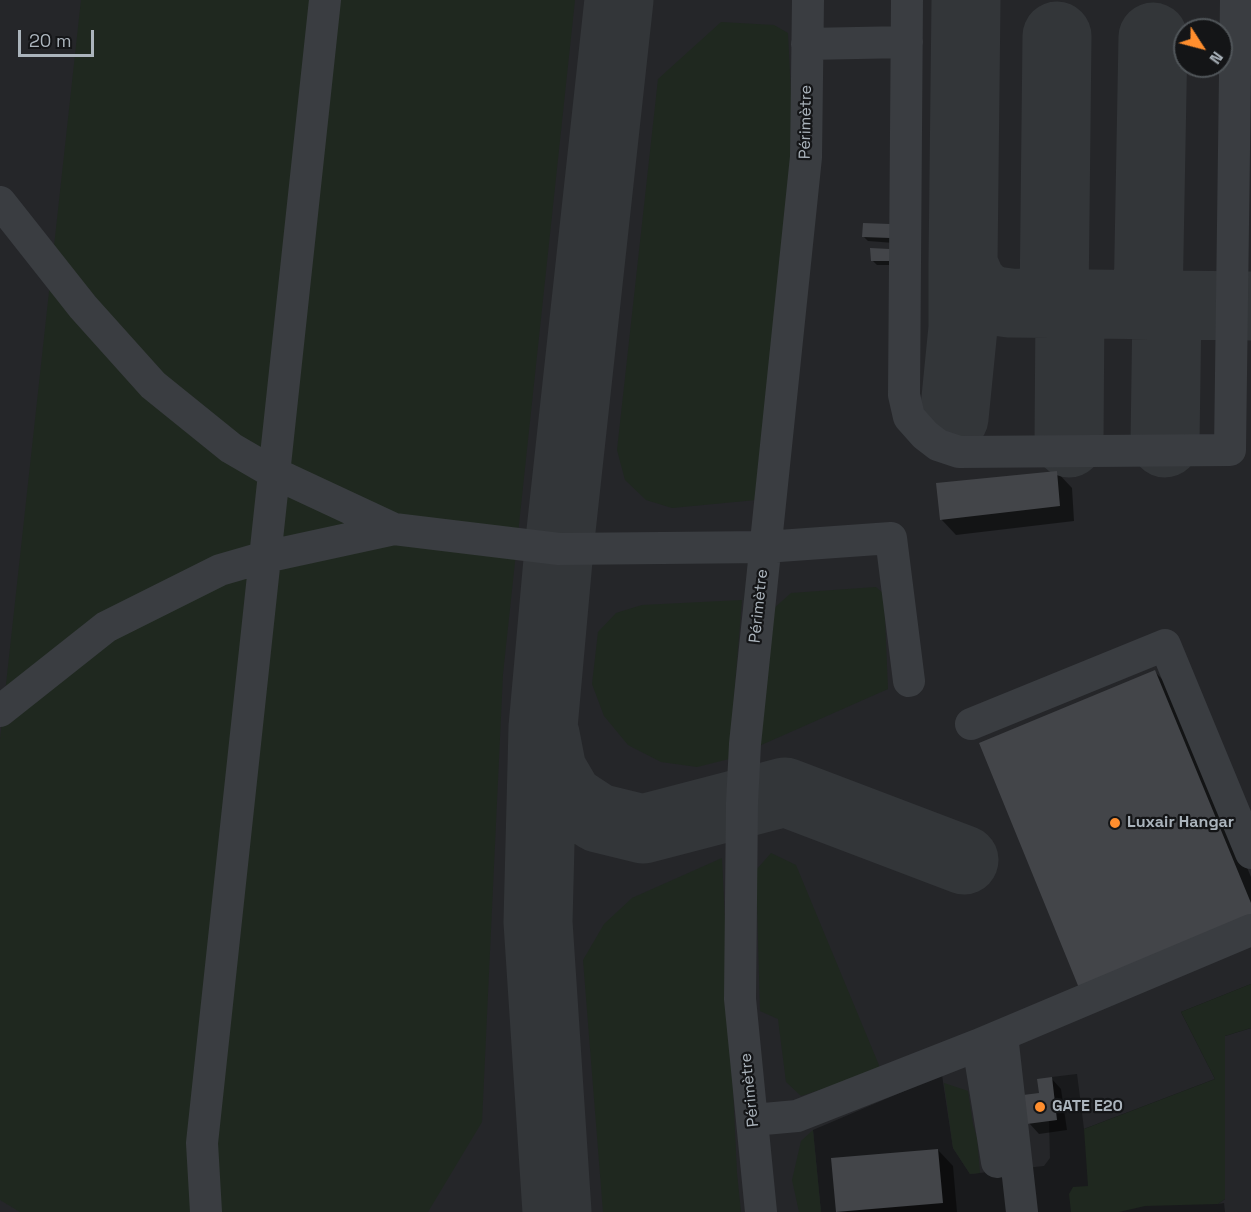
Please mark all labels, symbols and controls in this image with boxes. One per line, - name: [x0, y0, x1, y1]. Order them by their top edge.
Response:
- scale bar: [21, 18, 98, 56]
- north arrow: [1173, 18, 1233, 78]
- text: 20 m: [29, 29, 72, 52]
- text: N: [1205, 47, 1228, 68]
- street label: Périmètre: [796, 85, 816, 159]
- street label: Périmètre: [746, 568, 772, 644]
- place label: Luxair Hangar: [1127, 813, 1234, 833]
- marker: Luxair Hangar: [1108, 816, 1122, 830]
- street label: Périmètre: [737, 1052, 763, 1128]
- place label: GATE E20: [1052, 1097, 1123, 1117]
- marker: GATE E20: [1033, 1100, 1047, 1114]

